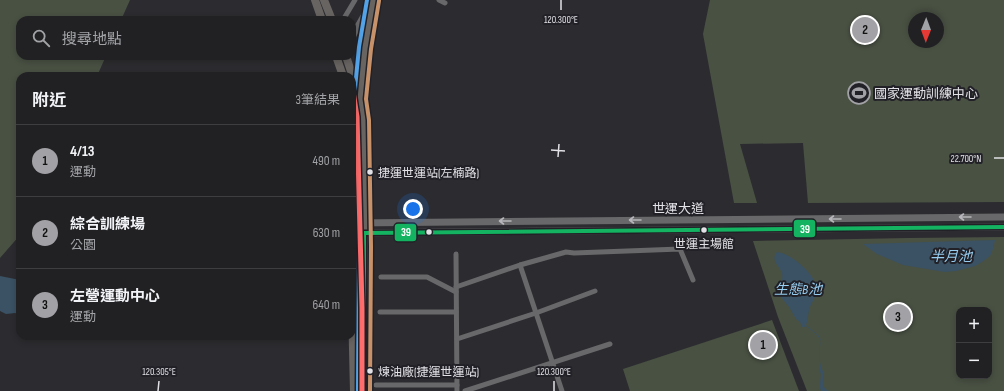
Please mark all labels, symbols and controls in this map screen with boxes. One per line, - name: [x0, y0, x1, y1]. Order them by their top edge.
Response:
- north arrow: [908, 12, 944, 48]
- text: 120.300°E: [544, 14, 578, 26]
- pin: 2: [852, 15, 878, 45]
- search box: [16, 16, 356, 60]
- icon: search: [30, 27, 52, 49]
- text: 搜尋地點: [62, 30, 122, 49]
- sports icon: 國家運動訓練中心: [846, 80, 872, 106]
- place label: 國家運動訓練中心: [874, 86, 978, 102]
- text: 附近: [32, 91, 66, 111]
- text: 3筆結果: [296, 92, 340, 108]
- text: 4/13: [70, 142, 95, 161]
- text: 1: [42, 153, 48, 169]
- text: 490 m: [313, 153, 340, 169]
- text: 22.700°N: [951, 153, 981, 165]
- text: 運動: [70, 164, 96, 180]
- place label: 捷運世運站(左楠路): [378, 166, 479, 181]
- marker: 捷運世運站(左楠路): [365, 167, 375, 177]
- your location: [403, 199, 423, 219]
- street label: 世運大道: [652, 201, 704, 217]
- one-way arrow: [959, 213, 972, 221]
- text: 綜合訓練場: [70, 215, 145, 234]
- one-way arrow: [829, 215, 842, 222]
- one-way arrow: [629, 216, 642, 224]
- one-way arrow: [499, 217, 512, 225]
- line badge: 39: [793, 219, 816, 238]
- line badge: 39: [394, 223, 417, 242]
- text: 39: [800, 223, 810, 236]
- text: 2: [42, 225, 48, 241]
- text: 630 m: [313, 225, 340, 241]
- marker: 世運主場館: [699, 225, 709, 235]
- text: 39: [401, 226, 411, 239]
- unlabelled marker: [424, 227, 434, 237]
- text: 公園: [70, 237, 96, 253]
- place label: 世運主場館: [674, 237, 734, 252]
- water label: 半月池: [930, 248, 974, 265]
- water label: 生態B池: [774, 281, 824, 298]
- text: 左營運動中心: [70, 287, 160, 306]
- text: 3: [42, 297, 48, 313]
- text: 640 m: [312, 297, 340, 313]
- pin: 3: [885, 302, 911, 332]
- map controls: [956, 307, 992, 379]
- button: +: [956, 307, 992, 343]
- text: 運動: [70, 309, 96, 325]
- pin: 1: [750, 330, 776, 360]
- button: −: [956, 343, 992, 379]
- place label: 煉油廠(捷運世運站): [378, 365, 479, 380]
- text: 120.305°E: [142, 366, 176, 378]
- marker: 煉油廠(捷運世運站): [365, 366, 375, 376]
- text: 120.300°E: [537, 366, 571, 378]

